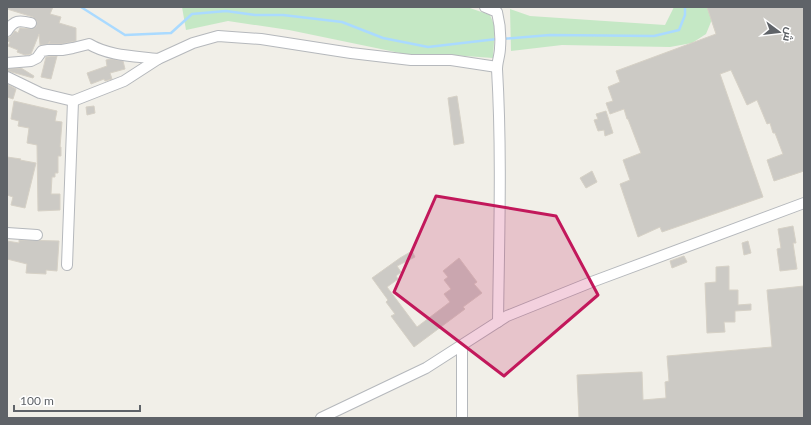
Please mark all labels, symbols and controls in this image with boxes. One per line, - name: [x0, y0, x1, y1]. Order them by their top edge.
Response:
- north arrow: [759, 12, 799, 52]
- text: ش: [780, 26, 797, 43]
- scale bar: [14, 387, 140, 413]
- text: 100 m: [20, 393, 54, 408]

